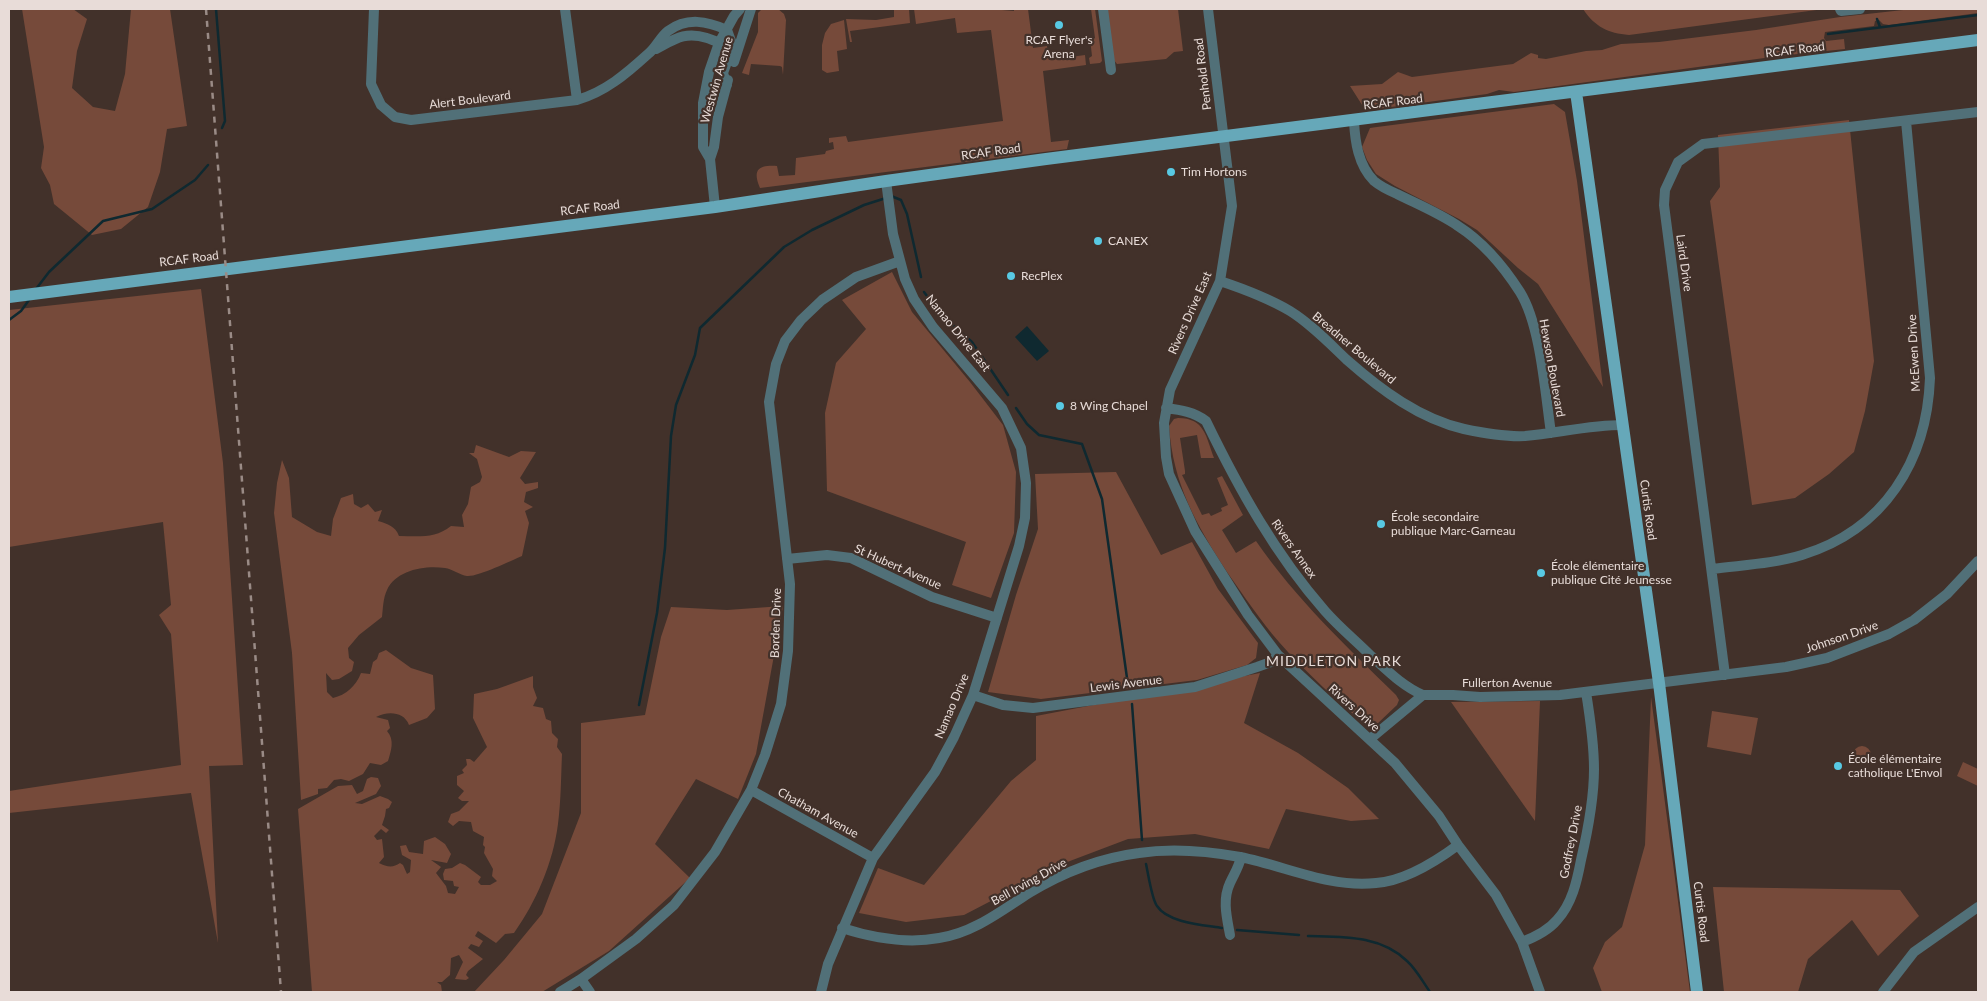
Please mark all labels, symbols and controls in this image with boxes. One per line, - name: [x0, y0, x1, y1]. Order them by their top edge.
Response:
- marker: RCAF Flyer's Arena: [1053, 19, 1065, 31]
- place label: RCAF Flyer's Arena: [1025, 33, 1093, 61]
- street label: Westwin Avenue: [698, 35, 736, 125]
- street label: Penhold Road: [1191, 37, 1215, 111]
- street label: RCAF Road: [1764, 39, 1826, 61]
- street label: Alert Boulevard: [428, 88, 512, 112]
- street label: RCAF Road: [1362, 91, 1424, 113]
- street label: RCAF Road: [960, 141, 1022, 163]
- place label: Tim Hortons: [1181, 165, 1247, 179]
- marker: Tim Hortons: [1165, 166, 1177, 178]
- street label: RCAF Road: [559, 197, 621, 219]
- place label: CANEX: [1108, 234, 1148, 248]
- street label: Laird Drive: [1673, 234, 1695, 292]
- marker: CANEX: [1092, 235, 1104, 247]
- street label: RCAF Road: [158, 248, 220, 270]
- place label: RecPlex: [1021, 269, 1062, 283]
- street label: Rivers Drive East: [1165, 269, 1215, 357]
- marker: RecPlex: [1005, 270, 1017, 282]
- street label: Namao Drive East: [923, 292, 993, 374]
- street label: Breadner Boulevard: [1309, 309, 1399, 387]
- street label: McEwen Drive: [1905, 314, 1923, 392]
- street label: Hewson Boulevard: [1536, 318, 1568, 418]
- place label: 8 Wing Chapel: [1070, 399, 1148, 413]
- marker: 8 Wing Chapel: [1054, 400, 1066, 412]
- street label: Curtis Road: [1637, 479, 1659, 541]
- place label: École secondaire publique Marc-Garneau: [1391, 510, 1516, 538]
- street label: Rivers Annex: [1268, 517, 1320, 581]
- marker: École secondaire publique Marc-Garneau: [1375, 518, 1387, 530]
- street label: St Hubert Avenue: [852, 541, 944, 593]
- place label: École élémentaire publique Cité Jeunesse: [1551, 559, 1672, 587]
- marker: École élémentaire publique Cité Jeunesse: [1535, 567, 1547, 579]
- street label: Borden Drive: [768, 588, 784, 658]
- street label: Johnson Drive: [1804, 618, 1880, 656]
- district label: MIDDLETON PARK: [1264, 653, 1404, 669]
- street label: Namao Drive: [932, 671, 972, 741]
- street label: Lewis Avenue: [1089, 672, 1163, 696]
- street label: Fullerton Avenue: [1462, 676, 1552, 690]
- street label: Rivers Drive: [1325, 681, 1383, 735]
- place label: École élémentaire catholique L'Envol: [1848, 752, 1942, 780]
- marker: École élémentaire catholique L'Envol: [1832, 760, 1844, 772]
- street label: Chatham Avenue: [775, 785, 861, 841]
- street label: Godfrey Drive: [1557, 804, 1585, 880]
- street label: Bell Irving Drive: [989, 855, 1069, 909]
- street label: Curtis Road: [1690, 881, 1712, 943]

